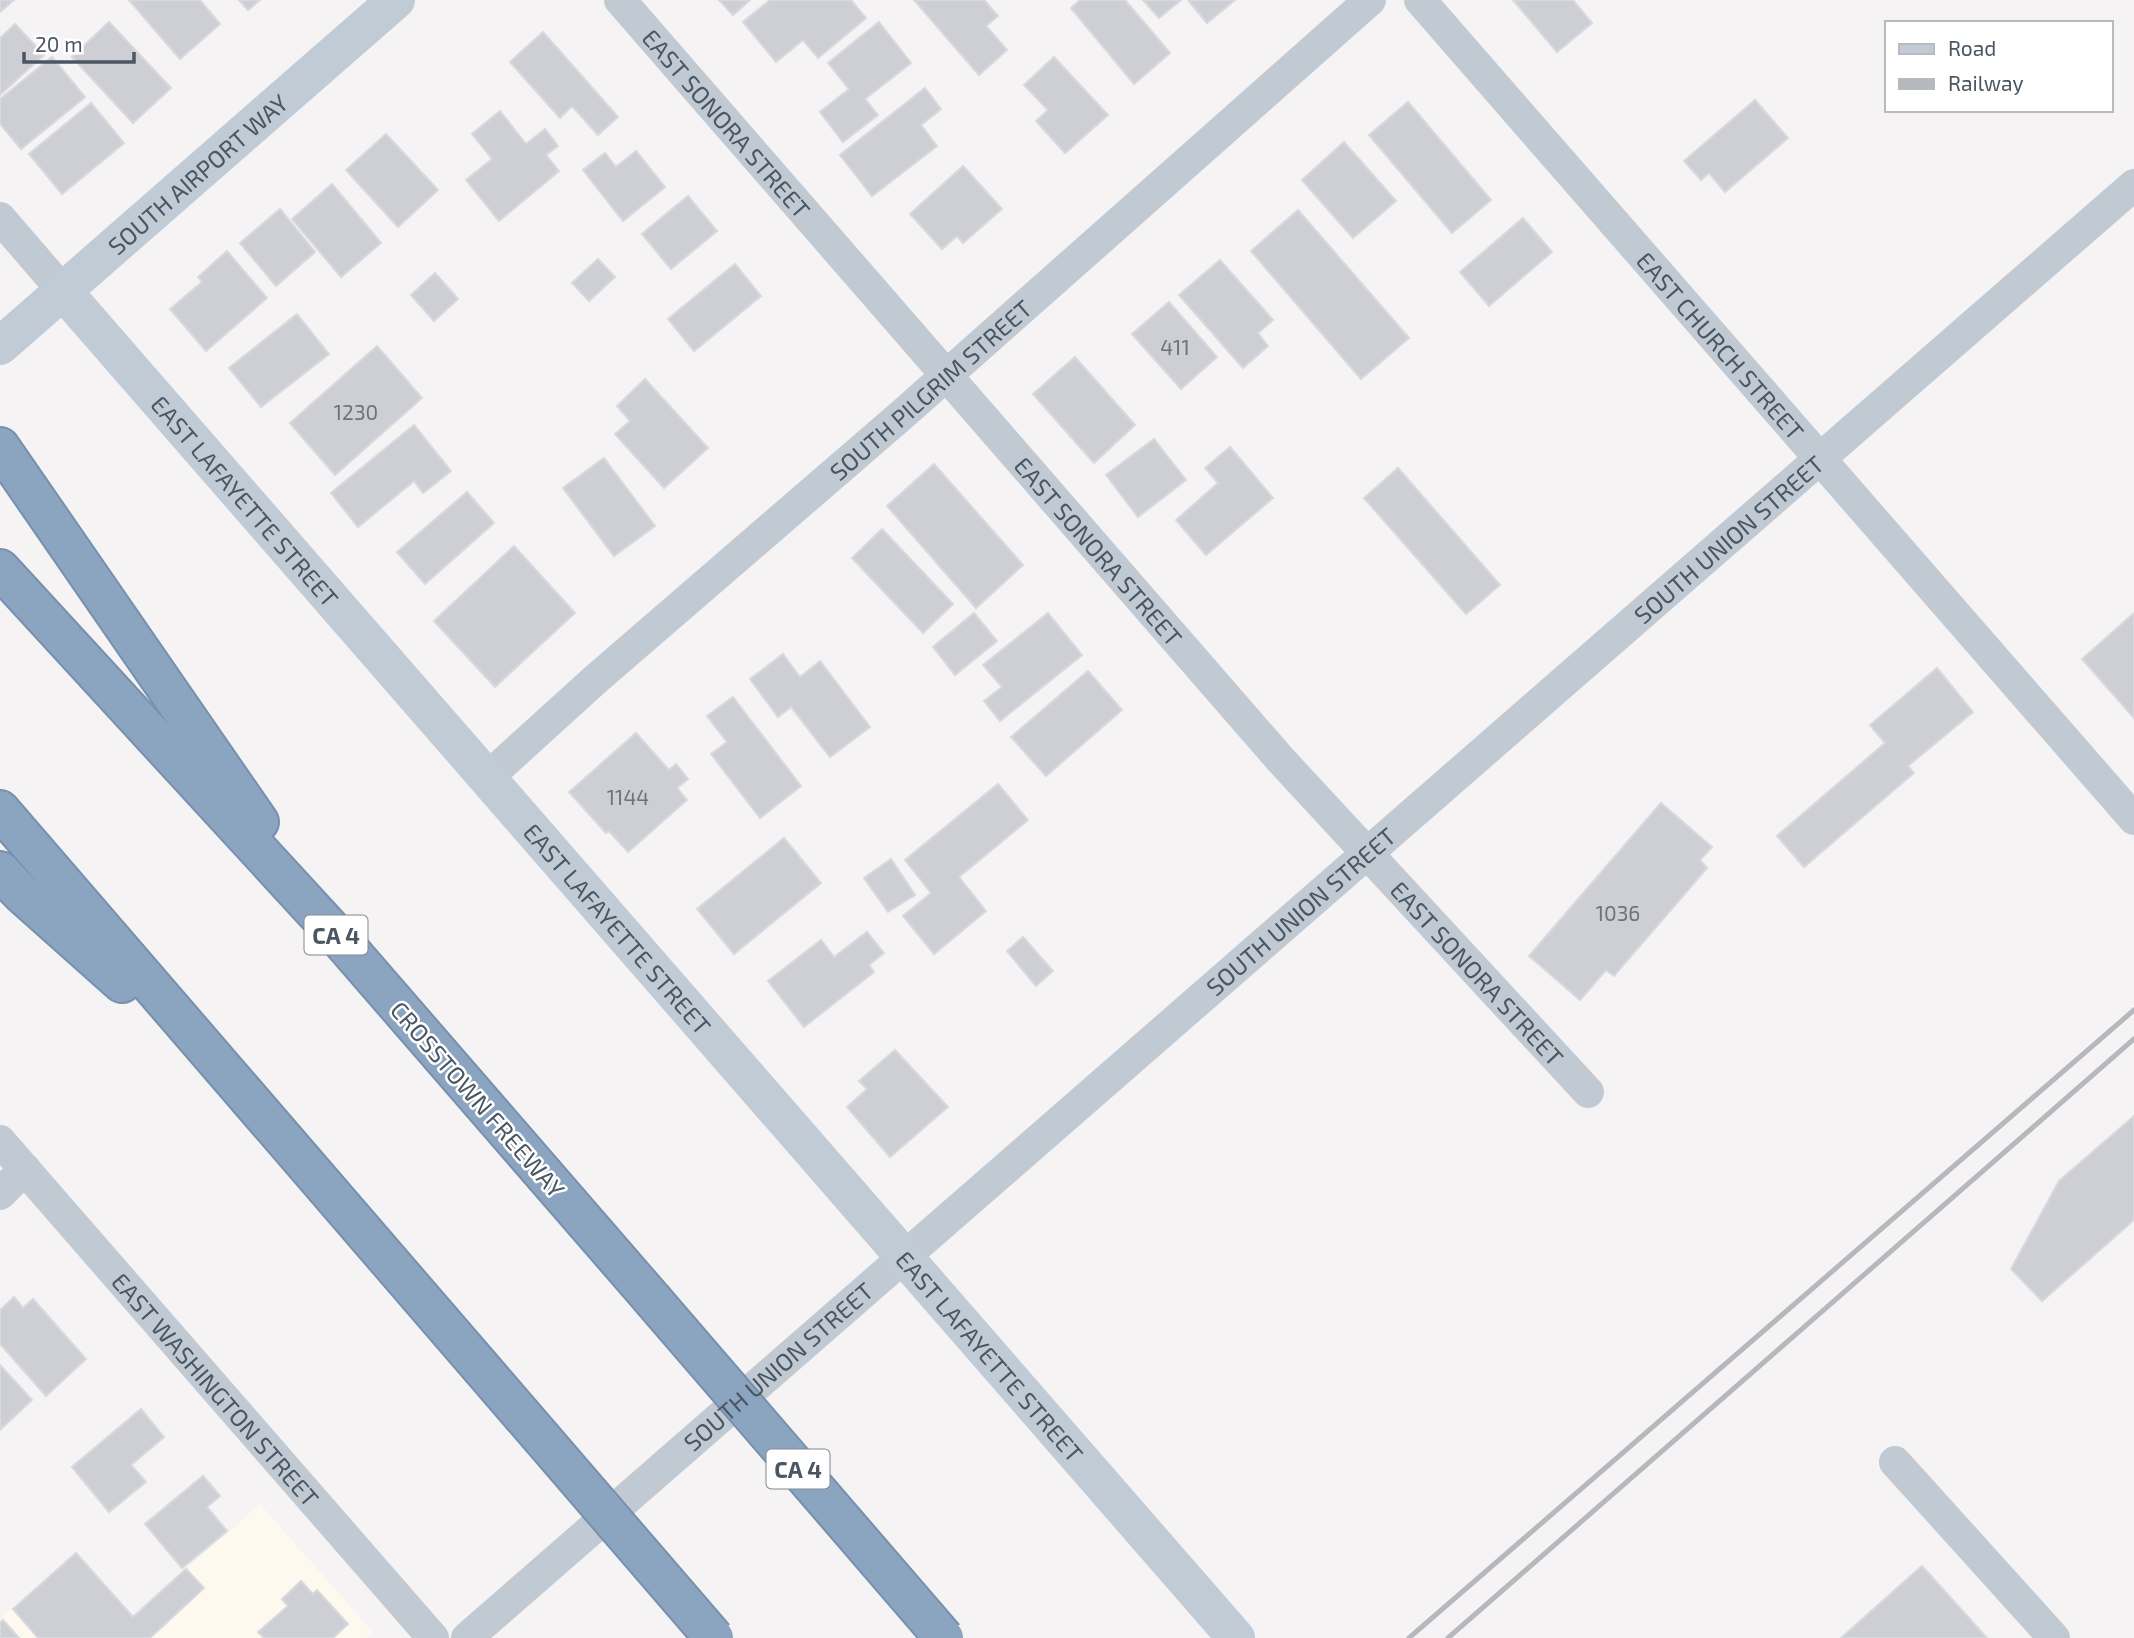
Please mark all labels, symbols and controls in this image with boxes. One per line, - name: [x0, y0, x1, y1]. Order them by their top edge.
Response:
- scale bar: [24, 21, 135, 65]
- legend: [1885, 21, 2113, 112]
- street label: EAST SONORA STREET: [637, 23, 817, 223]
- text: 20 m: [35, 31, 83, 56]
- text: Road: [1948, 35, 1996, 60]
- text: Railway: [1948, 70, 2024, 95]
- street label: SOUTH AIRPORT WAY: [101, 87, 293, 260]
- street label: EAST CHURCH STREET: [1631, 245, 1811, 445]
- street label: SOUTH PILGRIM STREET: [823, 293, 1037, 486]
- house number: 411: [1160, 334, 1190, 359]
- street label: EAST LAFAYETTE STREET: [146, 389, 345, 612]
- house number: 1230: [334, 399, 378, 424]
- street label: SOUTH UNION STREET: [1628, 448, 1829, 629]
- street label: EAST SONORA STREET: [1009, 450, 1189, 651]
- house number: 1144: [607, 784, 649, 809]
- street label: EAST LAFAYETTE STREET: [518, 817, 718, 1040]
- street label: SOUTH UNION STREET: [1200, 820, 1401, 1001]
- street label: EAST SONORA STREET: [1385, 875, 1570, 1071]
- house number: 1036: [1596, 900, 1640, 925]
- road number: CA 4: [304, 916, 368, 954]
- street label: CROSSTOWN FREEWAY: [385, 995, 571, 1203]
- street label: EAST LAFAYETTE STREET: [891, 1244, 1090, 1467]
- street label: EAST WASHINGTON STREET: [107, 1266, 326, 1512]
- street label: SOUTH UNION STREET: [677, 1275, 878, 1456]
- road number: CA 4: [766, 1450, 830, 1488]

